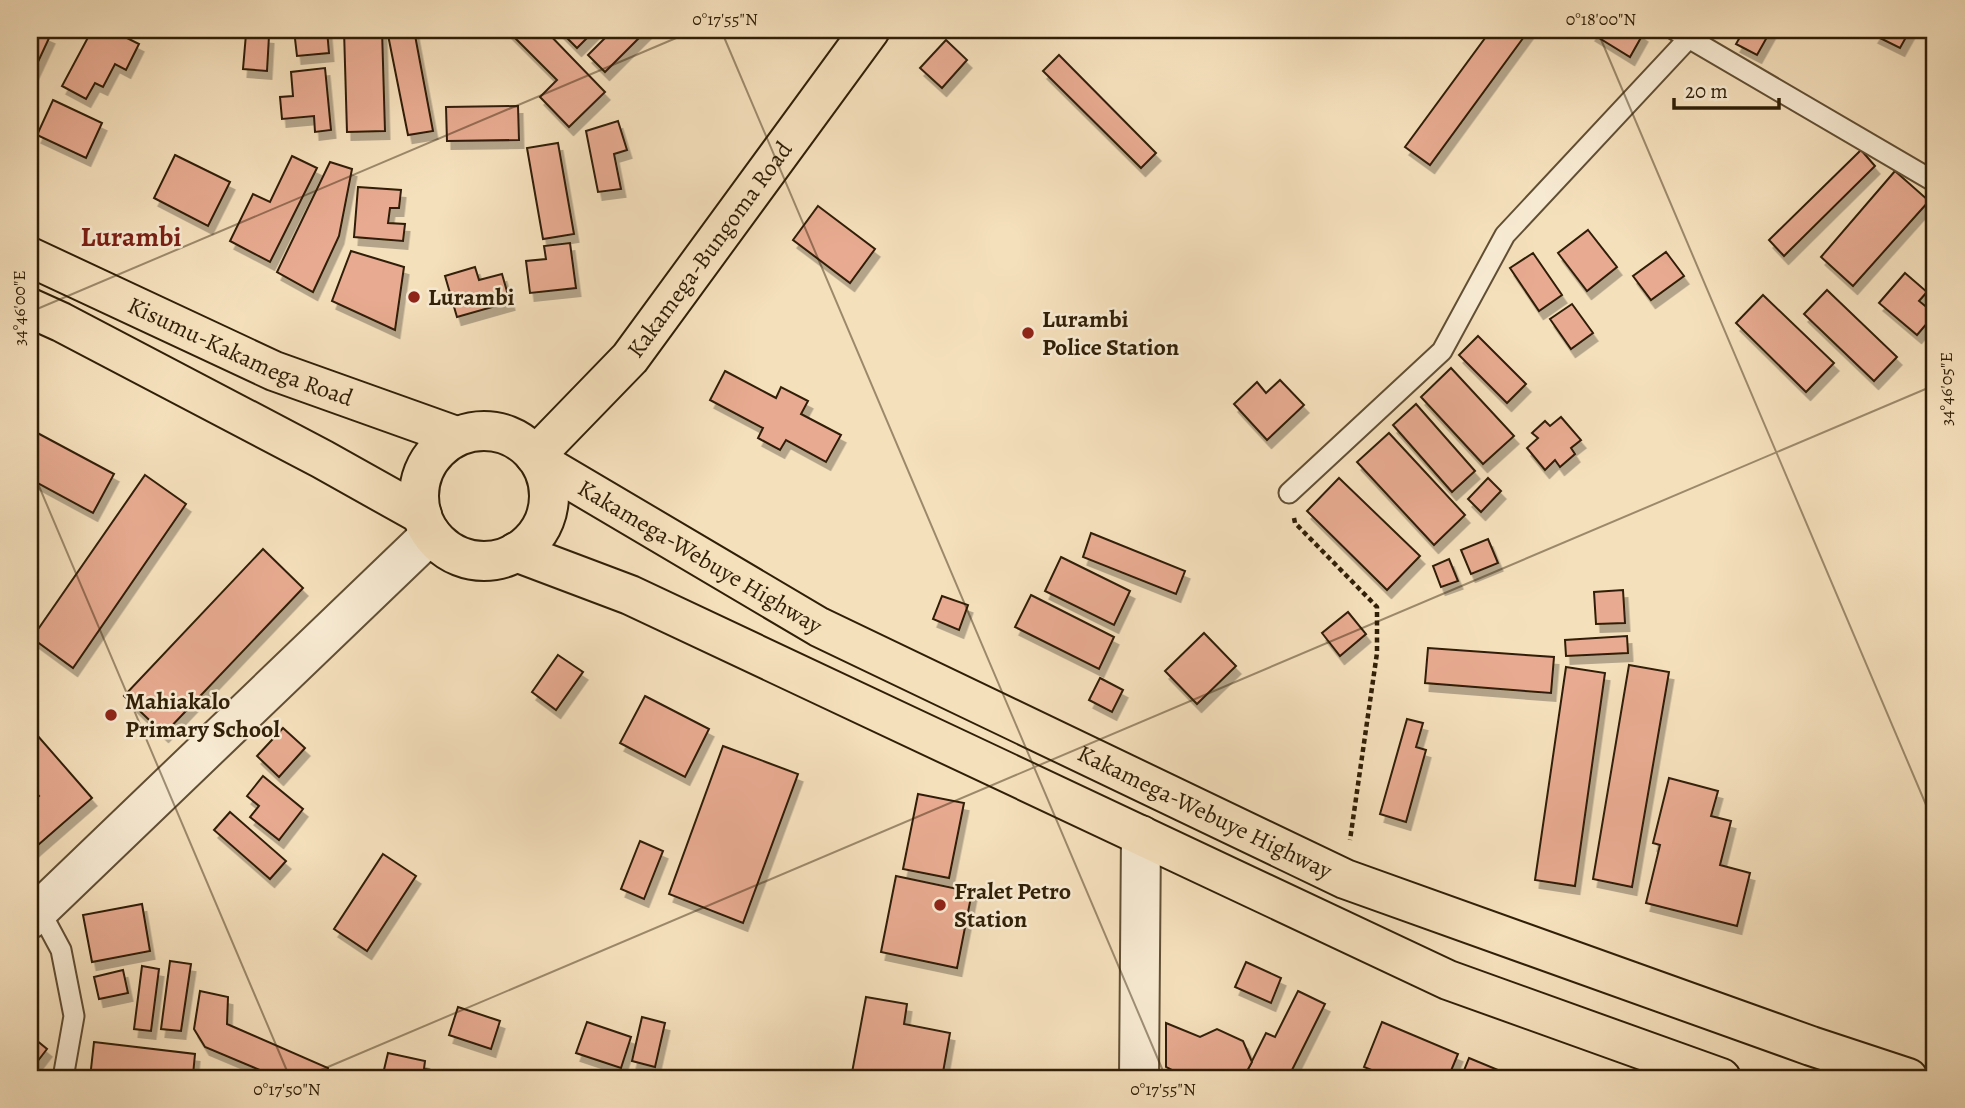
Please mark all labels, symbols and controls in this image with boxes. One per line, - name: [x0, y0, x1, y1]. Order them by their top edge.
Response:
- text: 0°17'55"N: [692, 7, 758, 31]
- text: 0°18'00"N: [1566, 7, 1636, 31]
- scale bar: [1674, 66, 1780, 110]
- text: 20 m: [1685, 77, 1728, 105]
- street label: Kakamega-Bungoma Road: [620, 135, 799, 364]
- district label: Lurambi: [81, 218, 181, 256]
- text: 34°46'00"E: [7, 270, 31, 346]
- place label: Lurambi: [428, 281, 514, 313]
- street label: Kisumu-Kakamega Road: [123, 289, 358, 414]
- marker: Lurambi: [406, 289, 422, 305]
- place label: Lurambi Police Station: [1042, 303, 1180, 363]
- marker: Lurambi Police Station: [1020, 325, 1036, 341]
- text: 34°46'05"E: [1934, 352, 1958, 426]
- street label: Kakamega-Webuye Highway: [572, 472, 828, 642]
- place label: Mahiakalo Primary School: [125, 685, 280, 745]
- marker: Mahiakalo Primary School: [103, 707, 119, 723]
- street label: Kakamega-Webuye Highway: [1072, 737, 1338, 887]
- place label: Fralet Petro Station: [954, 875, 1071, 935]
- marker: Fralet Petro Station: [932, 897, 948, 913]
- text: 0°17'50"N: [253, 1077, 321, 1101]
- text: 0°17'55"N: [1130, 1077, 1196, 1101]

